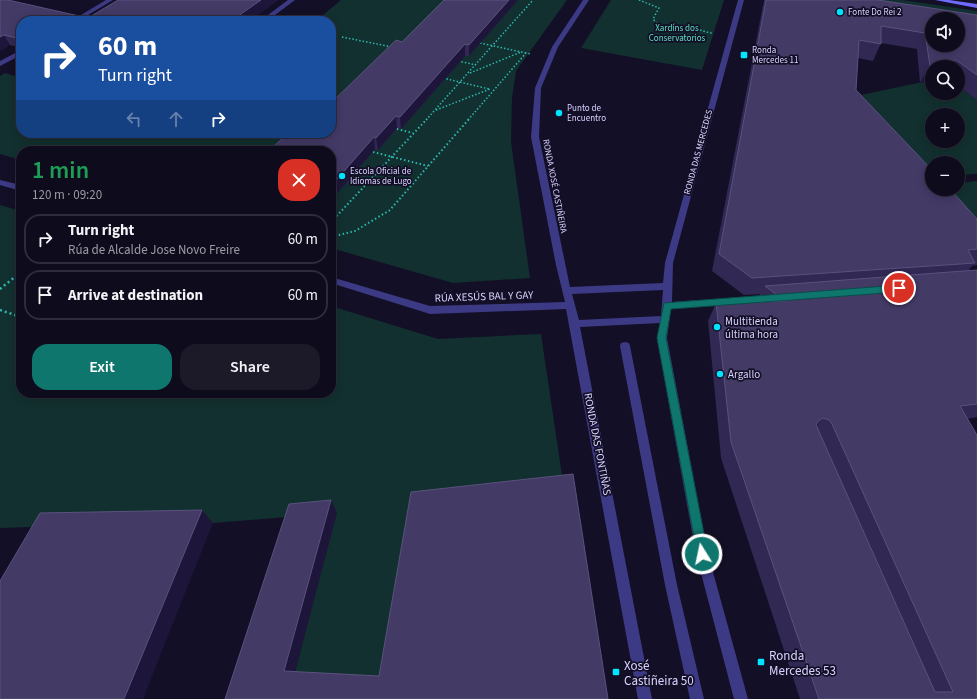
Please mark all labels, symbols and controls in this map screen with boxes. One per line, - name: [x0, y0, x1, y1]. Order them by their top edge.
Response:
- place label: Fonte Do Rei 2: [848, 6, 902, 19]
- marker: Fonte Do Rei 2: [835, 7, 845, 17]
- map controls: [925, 12, 965, 196]
- button: sound: [925, 12, 965, 52]
- park label: Xardíns dos Conservatorios: [649, 22, 706, 45]
- text: 60 m: [98, 26, 157, 66]
- icon: right: [32, 32, 84, 84]
- place label: Ronda Mercedes 11: [752, 44, 798, 67]
- marker: Ronda Mercedes 11: [739, 50, 749, 60]
- button: search: [925, 60, 965, 100]
- text: Turn right: [98, 63, 172, 88]
- place label: Punto de Encuentro: [567, 102, 606, 125]
- icon: left: [123, 108, 145, 130]
- icon: ahead: [165, 108, 187, 130]
- icon: right: [207, 108, 229, 130]
- marker: Punto de Encuentro: [554, 108, 564, 118]
- street label: RONDA DAS MERCEDES: [681, 108, 716, 196]
- button: +: [925, 108, 965, 148]
- street label: RONDA XOSÉ CASTIÑEIRA: [539, 138, 570, 234]
- text: 1 min: [32, 153, 89, 188]
- button: −: [925, 156, 965, 196]
- button: close: [278, 159, 320, 201]
- place label: Escola Oficial de Idiomas de Lugo: [350, 165, 412, 188]
- marker: Escola Oficial de Idiomas de Lugo: [337, 171, 347, 181]
- text: 120 m · 09:20: [32, 186, 102, 204]
- text: Turn right: [68, 220, 134, 241]
- icon: right: [34, 228, 56, 250]
- text: 60 m: [288, 229, 318, 250]
- text: Rúa de Alcalde Jose Novo Freire: [68, 241, 240, 259]
- pin: [882, 271, 916, 305]
- icon: arrive: [888, 277, 910, 299]
- icon: arrive: [34, 284, 56, 306]
- text: Arrive at destination: [68, 285, 203, 306]
- text: 60 m: [288, 285, 318, 306]
- street label: RÚA XESÚS BAL Y GAY: [434, 287, 534, 306]
- place label: Multitienda última hora: [725, 314, 778, 342]
- marker: Multitienda última hora: [712, 322, 722, 332]
- button: Exit: [32, 344, 172, 390]
- button: Share: [180, 344, 320, 390]
- place label: Argallo: [728, 367, 760, 382]
- marker: Argallo: [715, 369, 725, 379]
- street label: RONDA DAS FONTIÑAS: [580, 392, 615, 497]
- position arrow: [681, 533, 723, 575]
- place label: Ronda Mercedes 53: [769, 647, 836, 680]
- place label: Xosé Castiñeira 50: [624, 657, 694, 690]
- marker: Ronda Mercedes 53: [756, 657, 766, 667]
- marker: Xosé Castiñeira 50: [611, 667, 621, 677]

